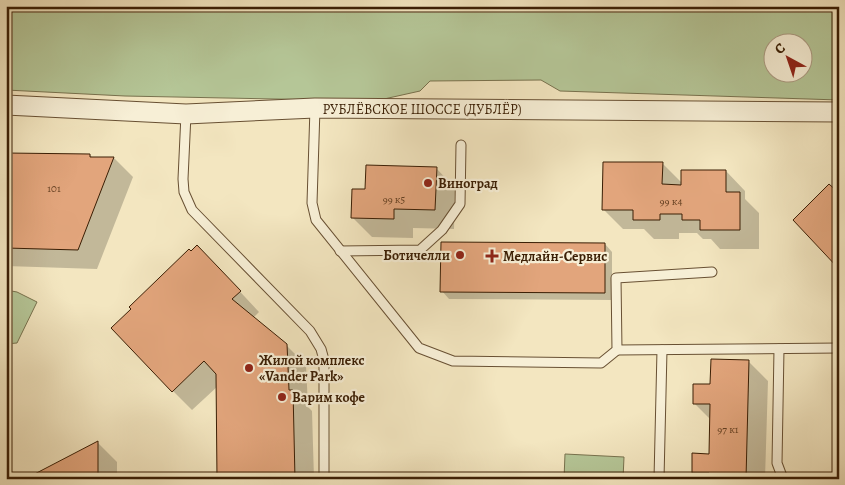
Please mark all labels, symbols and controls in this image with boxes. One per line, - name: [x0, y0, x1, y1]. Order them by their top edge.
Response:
- north arrow: [762, 32, 812, 82]
- text: С: [771, 38, 790, 58]
- street label: РУБЛЁВСКОЕ ШОССЕ (ДУБЛЁР): [322, 100, 522, 119]
- place label: Виноград: [438, 174, 498, 193]
- marker: Виноград: [422, 177, 434, 189]
- house number: 101: [47, 181, 61, 196]
- house number: 99 к5: [383, 192, 406, 207]
- house number: 99 к4: [660, 194, 682, 209]
- place label: Ботичелли: [383, 246, 450, 265]
- place label: Медлайн-Сервис: [503, 247, 607, 266]
- marker: Ботичелли: [454, 249, 466, 261]
- marker: Медлайн-Сервис: [485, 249, 499, 263]
- place label: Жилой комплекс «Vander Park»: [259, 351, 365, 386]
- marker: Жилой комплекс «Vander Park»: [243, 362, 255, 374]
- place label: Варим кофе: [292, 388, 366, 407]
- marker: Варим кофе: [276, 391, 288, 403]
- house number: 97 к1: [717, 422, 739, 437]

